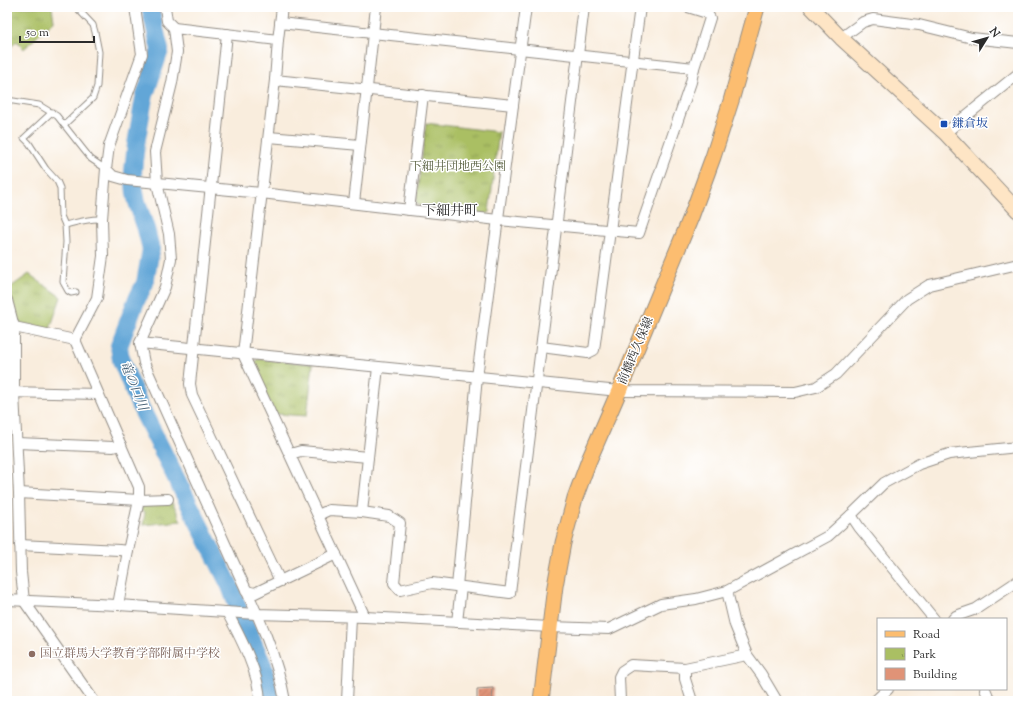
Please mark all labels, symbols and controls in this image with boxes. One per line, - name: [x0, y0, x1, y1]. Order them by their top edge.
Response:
- scale bar: [20, 18, 94, 44]
- north arrow: [967, 18, 1007, 58]
- text: N: [985, 23, 1003, 41]
- text: 50 m: [25, 24, 49, 42]
- place label: 鎌倉坂: [952, 115, 988, 133]
- marker: 鎌倉坂: [939, 119, 949, 129]
- park label: 下細井団地西公園: [410, 158, 506, 176]
- district label: 下細井町: [422, 202, 478, 222]
- street label: 前橋西久保線: [614, 314, 658, 388]
- water label: 竜の口川: [115, 359, 152, 415]
- legend: [877, 618, 1007, 690]
- text: Road: [913, 626, 940, 644]
- place label: 国立群馬大学教育学部附属中学校: [40, 645, 220, 663]
- text: Park: [913, 646, 936, 664]
- marker: 国立群馬大学教育学部附属中学校: [27, 649, 37, 659]
- text: Building: [913, 666, 957, 684]

